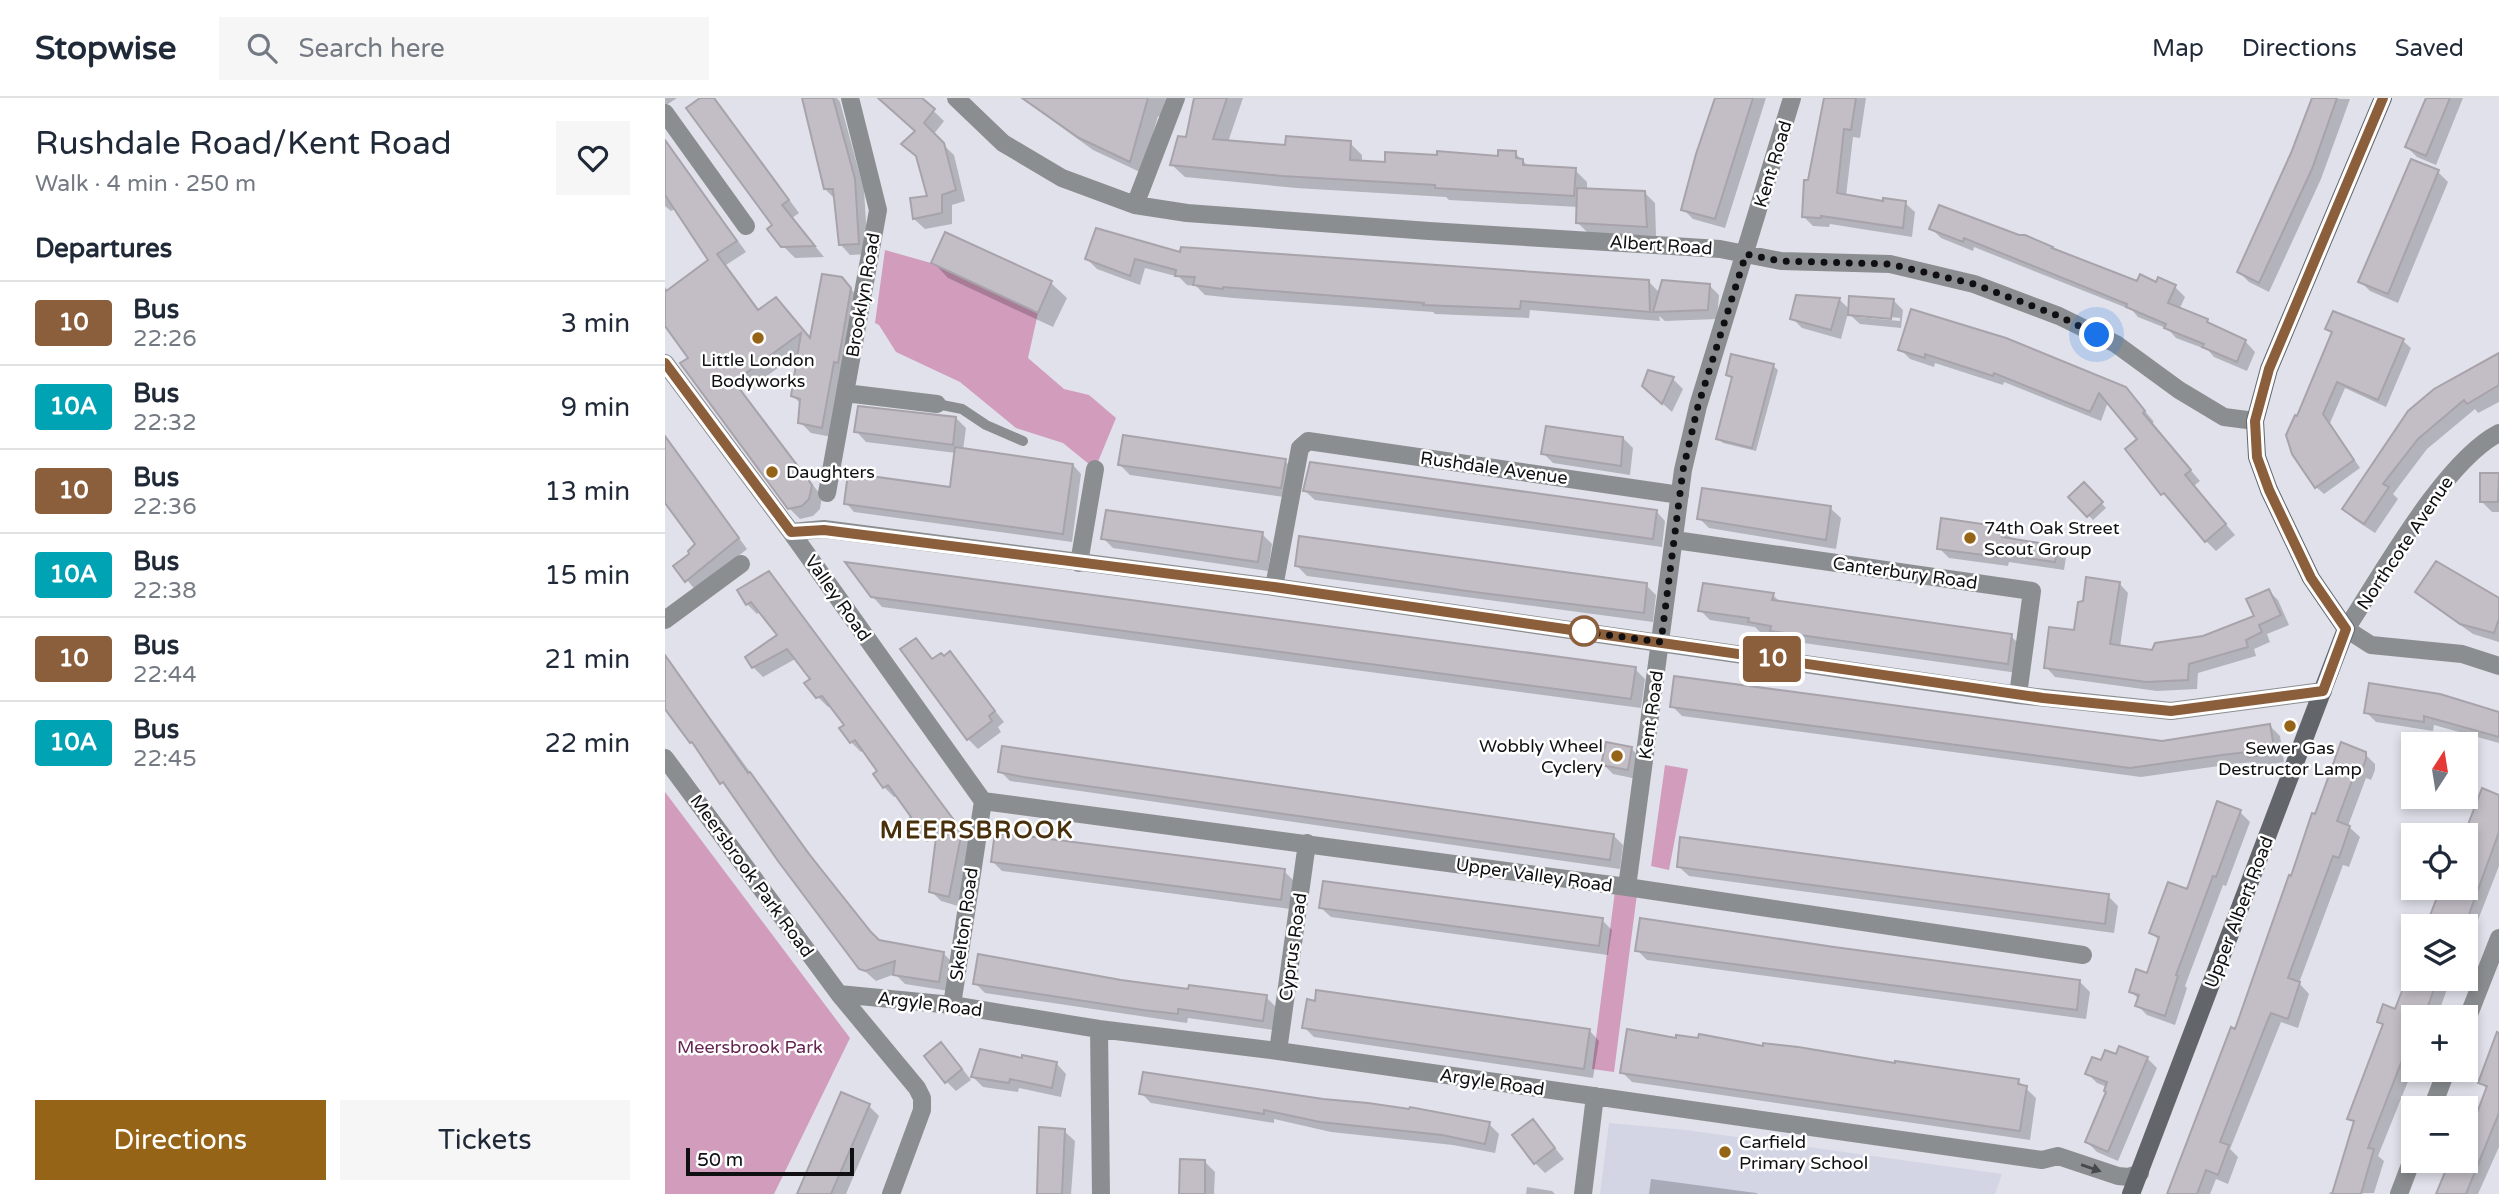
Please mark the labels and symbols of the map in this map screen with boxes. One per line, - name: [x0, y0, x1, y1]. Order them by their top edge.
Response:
- street label: Kent Road: [1749, 118, 1797, 210]
- street label: Albert Road: [1609, 230, 1713, 260]
- street label: Brooklyn Road: [841, 231, 885, 359]
- your location: [2079, 317, 2114, 352]
- marker: Little London Bodyworks: [750, 330, 766, 346]
- place label: Little London Bodyworks: [701, 349, 815, 392]
- street label: Rushdale Avenue: [1419, 447, 1569, 489]
- place label: Daughters: [786, 461, 875, 483]
- marker: Daughters: [764, 464, 780, 480]
- street label: Northcote Avenue: [2352, 472, 2458, 614]
- place label: 74th Oak Street Scout Group: [1984, 517, 2120, 560]
- marker: 74th Oak Street Scout Group: [1962, 530, 1978, 546]
- street label: Valley Road: [800, 551, 876, 645]
- street label: Canterbury Road: [1831, 552, 1979, 594]
- unlabelled marker: [1569, 616, 1599, 646]
- line badge: 10: [1741, 636, 1803, 682]
- street label: Kent Road: [1634, 669, 1668, 761]
- marker: Sewer Gas Destructor Lamp: [2282, 718, 2298, 734]
- north arrow: [2401, 732, 2478, 808]
- place label: Wobbly Wheel Cyclery: [1479, 735, 1603, 778]
- place label: Sewer Gas Destructor Lamp: [2218, 737, 2362, 780]
- marker: Wobbly Wheel Cyclery: [1609, 748, 1625, 764]
- street label: Meersbrook Park Road: [686, 790, 818, 962]
- district label: MEERSBROOK: [880, 816, 1074, 845]
- street label: Upper Albert Road: [2200, 833, 2278, 991]
- street label: Upper Valley Road: [1454, 853, 1614, 897]
- street label: Skelton Road: [945, 866, 983, 982]
- street label: Cyprus Road: [1275, 891, 1311, 1003]
- street label: Argyle Road: [876, 987, 984, 1021]
- park label: Meersbrook Park: [677, 1036, 823, 1058]
- street label: Argyle Road: [1438, 1064, 1546, 1100]
- place label: Carfield Primary School: [1739, 1131, 1868, 1174]
- marker: Carfield Primary School: [1717, 1144, 1733, 1160]
- scale bar: [686, 1145, 854, 1177]
- one-way arrow: [2080, 1163, 2101, 1173]

